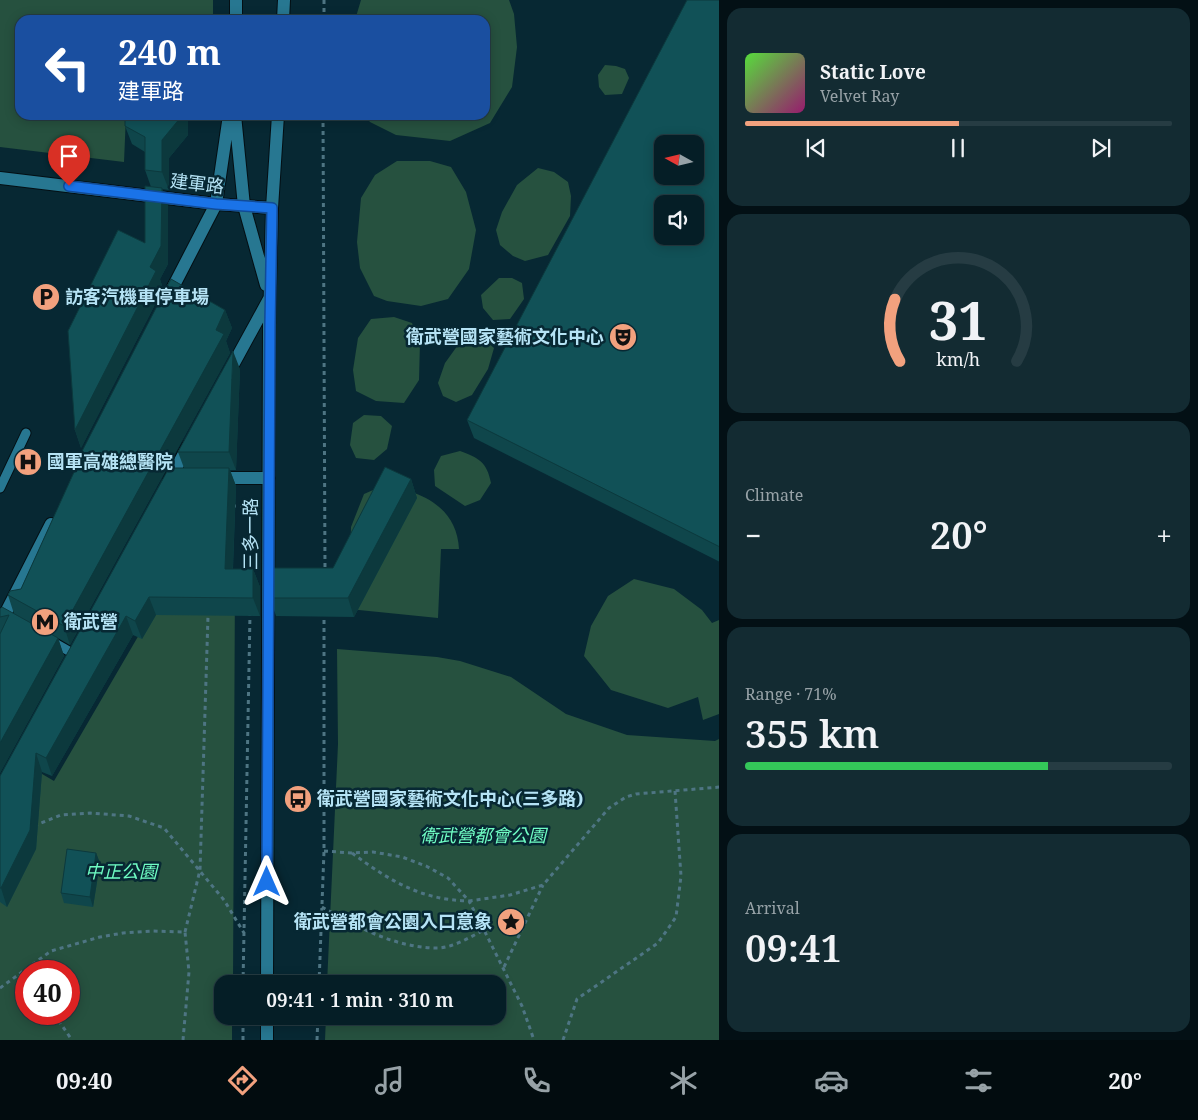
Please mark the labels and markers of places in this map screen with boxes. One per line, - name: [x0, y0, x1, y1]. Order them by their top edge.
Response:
- pin: [48, 135, 90, 186]
- parking icon: 訪客汽機車停車場: [31, 282, 61, 312]
- place label: 訪客汽機車停車場: [65, 284, 209, 308]
- theatre icon: 衛武營國家藝術文化中心: [608, 322, 638, 352]
- place label: 衛武營國家藝術文化中心: [405, 324, 604, 348]
- hospital icon: 國軍高雄總醫院: [13, 447, 43, 477]
- place label: 國軍高雄總醫院: [47, 449, 173, 473]
- metro station icon: 衛武營: [30, 607, 60, 637]
- place label: 衛武營: [63, 609, 118, 633]
- bus stop icon: 衛武營國家藝術文化中心(三多路): [283, 784, 313, 814]
- place label: 衛武營國家藝術文化中心(三多路): [316, 786, 583, 810]
- place icon: 衛武營都會公園入口意象: [496, 907, 526, 937]
- place label: 衛武營都會公園入口意象: [293, 909, 492, 933]

